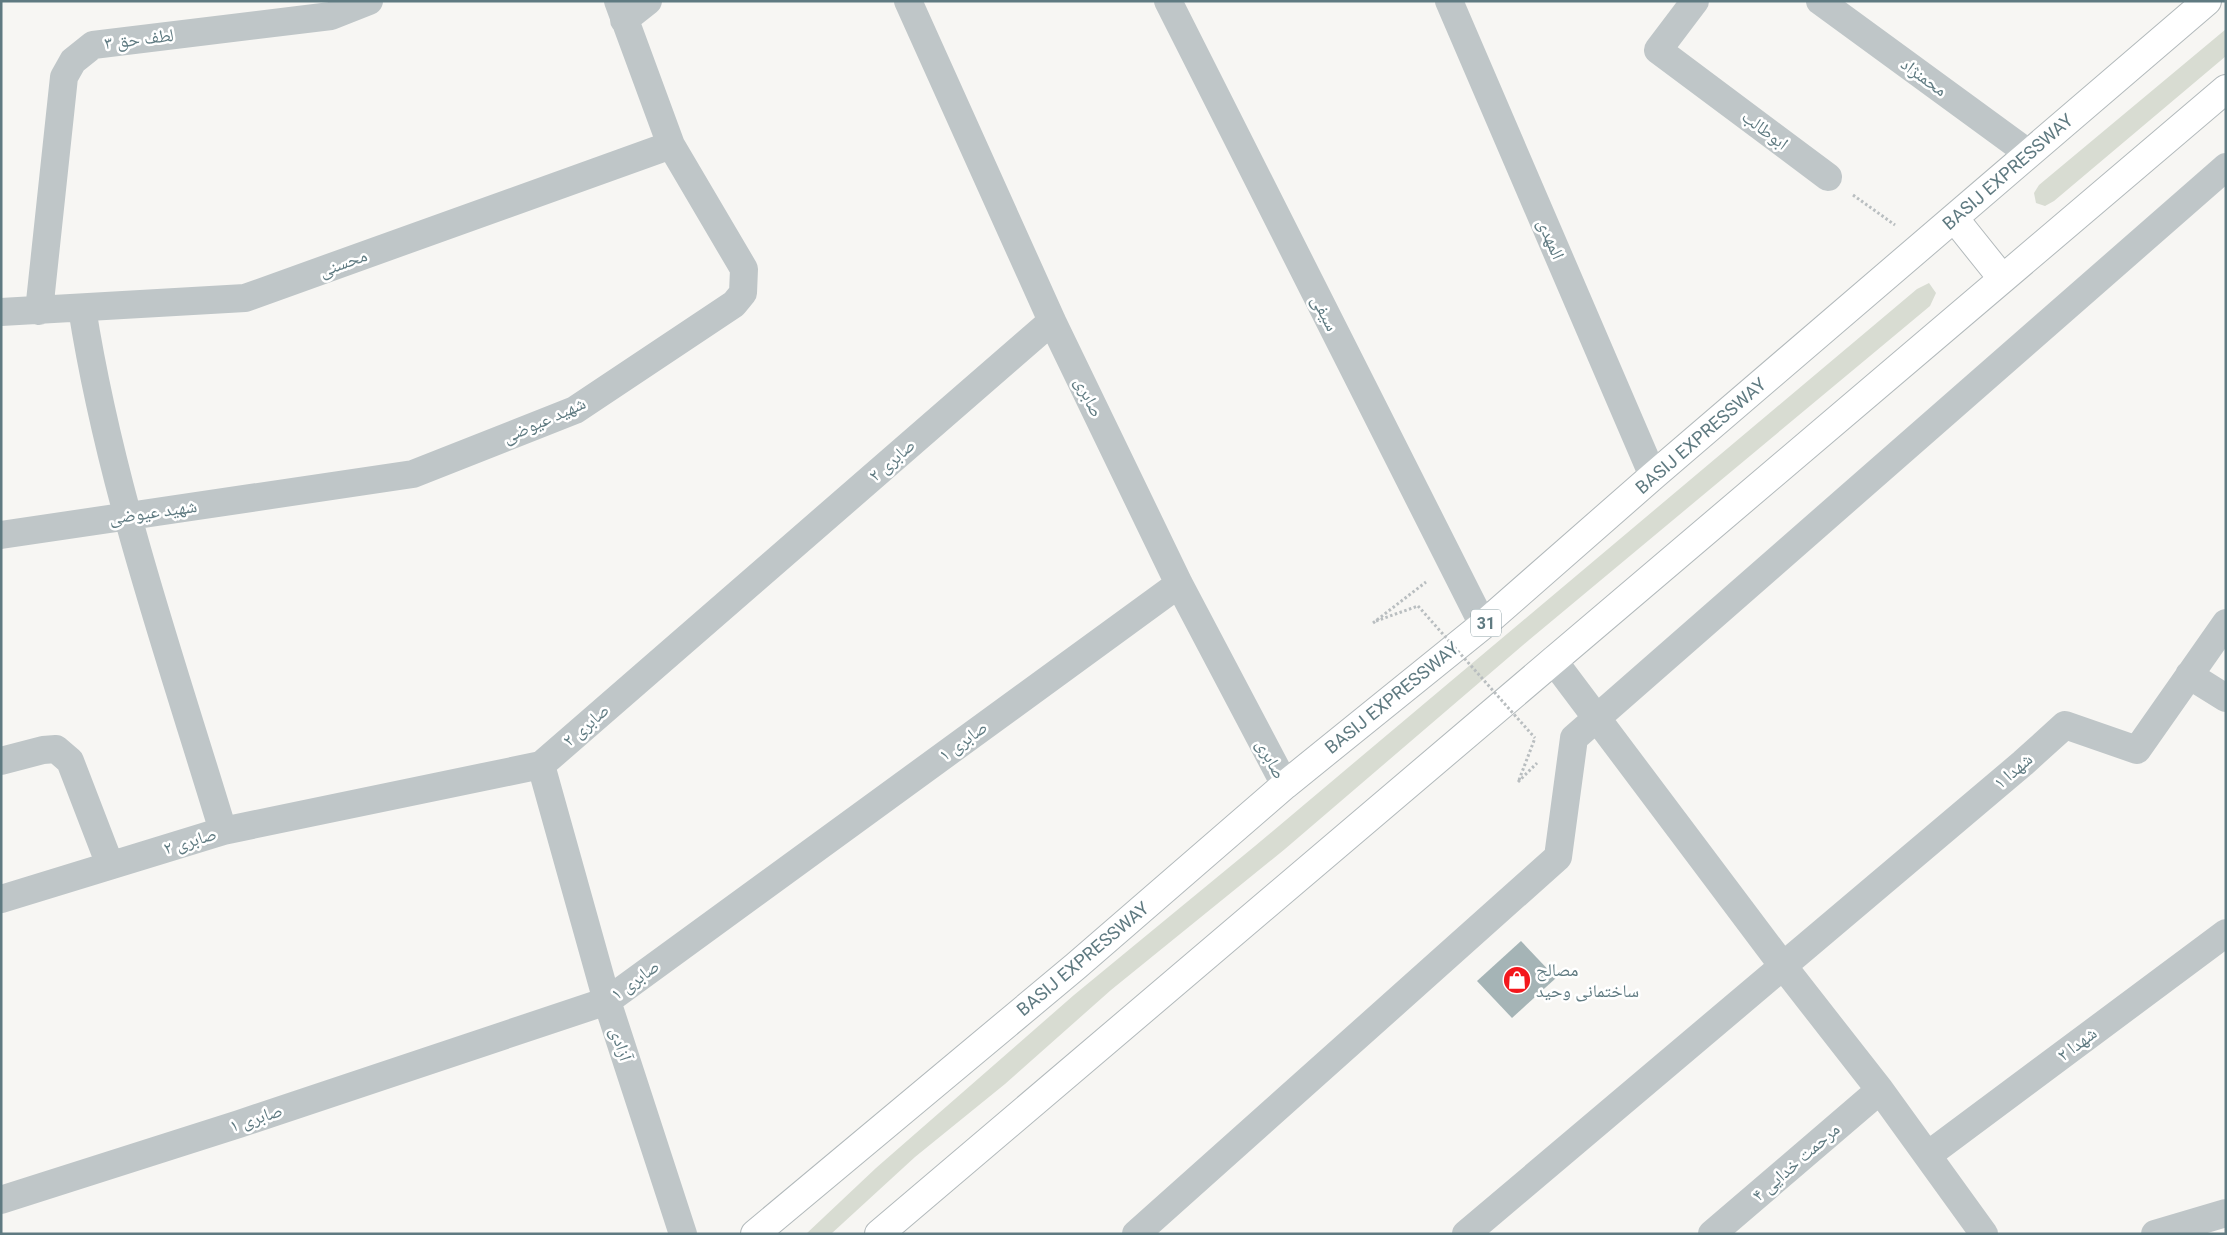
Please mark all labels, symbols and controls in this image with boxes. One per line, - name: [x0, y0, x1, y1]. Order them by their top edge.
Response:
- street label: لطف حق ۳: [103, 24, 175, 54]
- street label: محمنژاد: [1897, 53, 1951, 100]
- street label: ابوطالب: [1738, 105, 1793, 154]
- street label: BASIJ EXPRESSWAY: [1938, 109, 2077, 234]
- street label: المهدی: [1533, 215, 1569, 263]
- street label: محسنی: [316, 244, 370, 282]
- street label: سیفی: [1307, 291, 1343, 335]
- street label: صابری: [1070, 373, 1108, 421]
- street label: BASIJ EXPRESSWAY: [1631, 373, 1770, 498]
- street label: شهید عیوضی: [499, 392, 589, 448]
- street label: صابری ۲: [864, 434, 920, 486]
- street label: شهید عیوضی: [108, 495, 198, 529]
- road number: 31: [1471, 610, 1501, 636]
- street label: BASIJ EXPRESSWAY: [1321, 637, 1463, 758]
- street label: صابری ۲: [558, 699, 614, 751]
- street label: صابری ۱: [934, 716, 992, 766]
- street label: صابری: [1251, 735, 1291, 783]
- street label: شهدا ۱: [1989, 748, 2036, 793]
- street label: صابری ۲: [161, 822, 219, 860]
- street label: BASIJ EXPRESSWAY: [1012, 897, 1153, 1020]
- street label: صابری ۱: [606, 955, 664, 1005]
- place label: مصالح ساختمانی وحید: [1536, 959, 1639, 1002]
- shop icon: مصالح ساختمانی وحید: [1502, 965, 1532, 995]
- street label: شهدا ۲: [2053, 1022, 2101, 1065]
- street label: آزادی: [605, 1024, 637, 1064]
- street label: صابری ۱: [227, 1099, 285, 1137]
- street label: مرحمت خدایی ۴: [1748, 1118, 1844, 1206]

